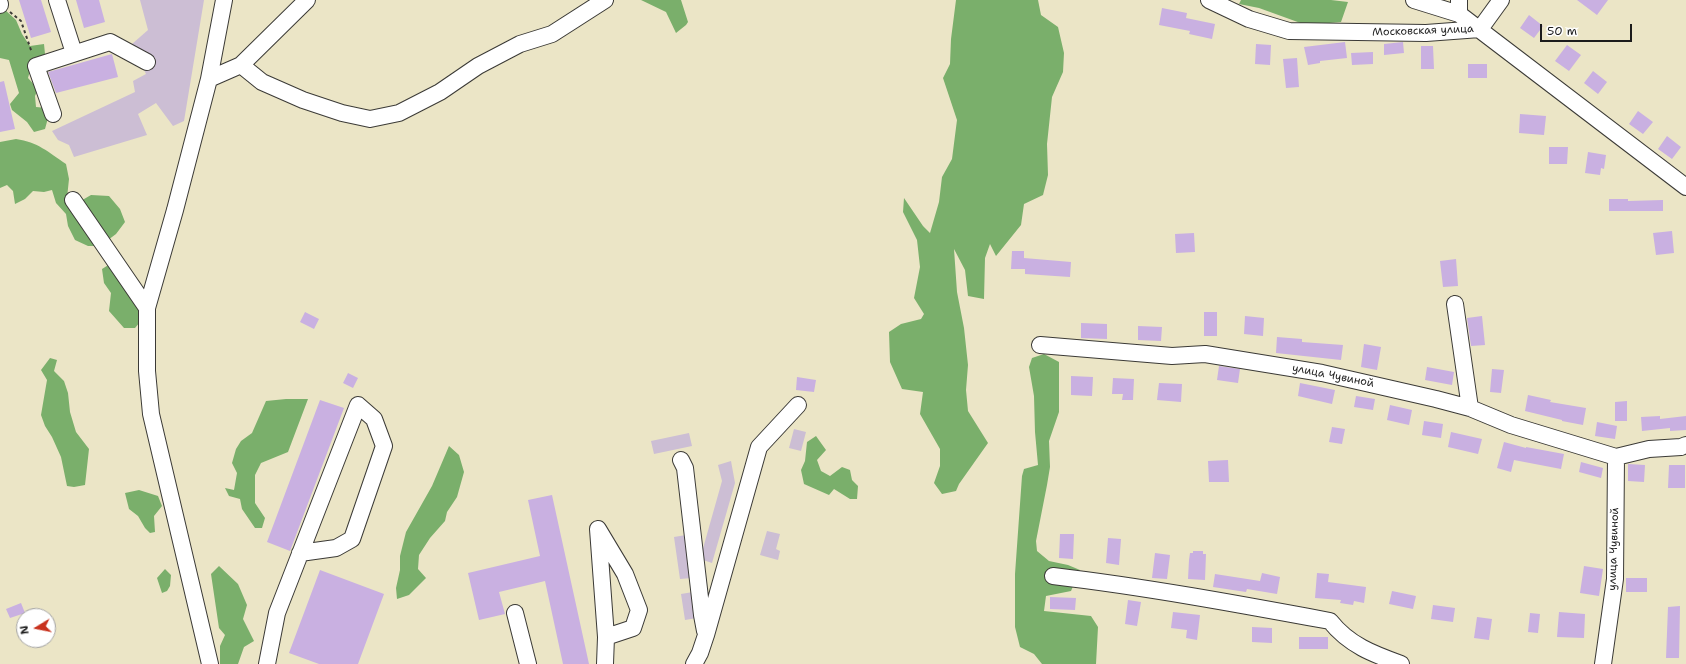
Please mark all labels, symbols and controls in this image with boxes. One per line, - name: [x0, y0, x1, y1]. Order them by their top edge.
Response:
- scale bar: [1542, 16, 1634, 42]
- street label: Московская улица: [1372, 23, 1474, 39]
- text: 50 m: [1547, 23, 1577, 39]
- street label: улица Чувиной: [1291, 362, 1375, 390]
- street label: улица Чувиной: [1606, 507, 1622, 591]
- north arrow: [16, 608, 56, 648]
- text: N: [17, 624, 33, 636]

